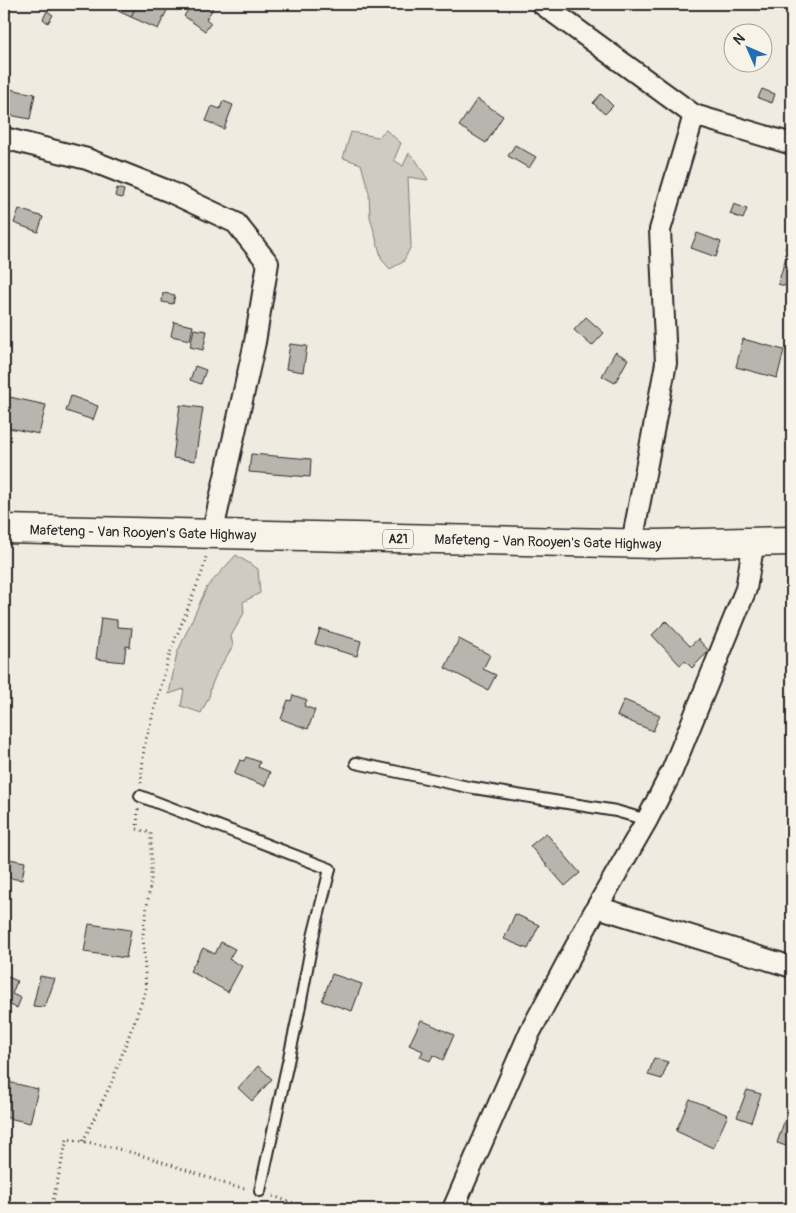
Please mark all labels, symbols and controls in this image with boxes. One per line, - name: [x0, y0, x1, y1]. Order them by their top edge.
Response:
- north arrow: [724, 22, 774, 72]
- text: N: [730, 30, 749, 49]
- street label: Mafeteng - Van Rooyen's Gate Highway: [29, 522, 257, 544]
- road number: A21: [383, 530, 413, 548]
- street label: Mafeteng - Van Rooyen's Gate Highway: [434, 531, 662, 553]

